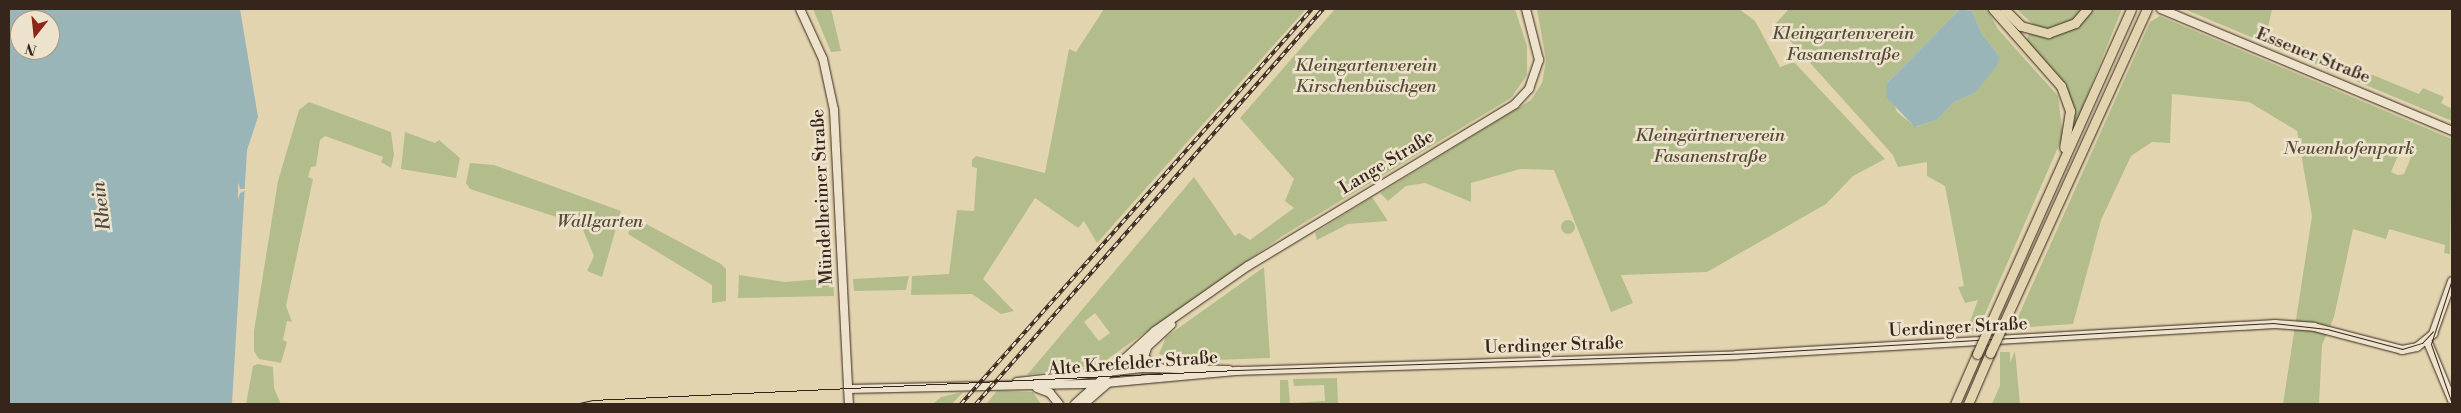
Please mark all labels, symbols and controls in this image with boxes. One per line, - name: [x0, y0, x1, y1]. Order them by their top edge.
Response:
- north arrow: [10, 10, 60, 60]
- street label: Essener Straße: [2253, 23, 2373, 89]
- park label: Kleingartenverein Fasanenstraße: [1772, 24, 1914, 66]
- text: N: [23, 38, 39, 59]
- park label: Kleingartenverein Kirschenbüschgen: [1295, 56, 1437, 98]
- street label: Mündelheimer Straße: [808, 108, 838, 286]
- street label: Lange Straße: [1336, 126, 1438, 200]
- park label: Kleingärtnerverein Fasanenstraße: [1635, 126, 1785, 168]
- park label: Neuenhofenpark: [2284, 138, 2414, 160]
- water label: Rhein: [88, 180, 116, 232]
- park label: Wallgarten: [557, 211, 643, 233]
- street label: Uerdinger Straße: [1888, 314, 2028, 342]
- street label: Uerdinger Straße: [1484, 333, 1624, 359]
- street label: Alte Krefelder Straße: [1047, 347, 1219, 381]

